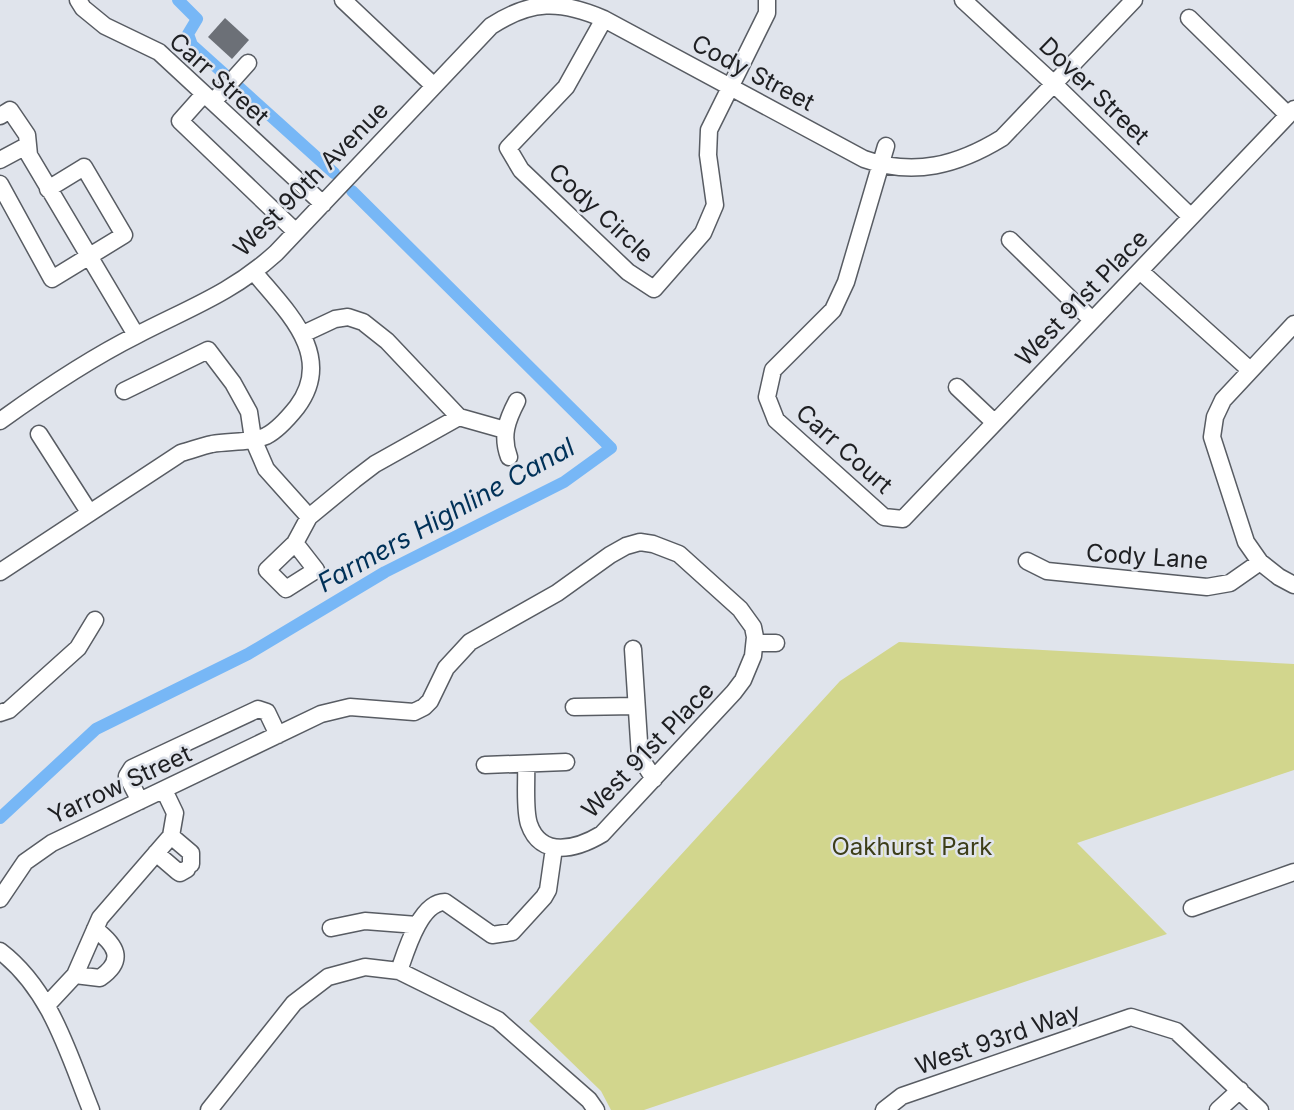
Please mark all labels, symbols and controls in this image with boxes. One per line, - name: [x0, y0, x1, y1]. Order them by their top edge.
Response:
- street label: Carr Street: [164, 26, 275, 131]
- street label: Cody Street: [687, 28, 820, 117]
- street label: Dover Street: [1033, 31, 1156, 150]
- street label: West 90th Avenue: [227, 95, 394, 262]
- street label: Cody Circle: [543, 157, 660, 268]
- street label: West 91st Place: [1009, 224, 1154, 372]
- street label: Carr Court: [790, 398, 899, 500]
- water label: Farmers Highline Canal: [312, 431, 580, 598]
- street label: Cody Lane: [1085, 538, 1209, 575]
- street label: West 91st Place: [575, 676, 720, 824]
- street label: Yarrow Street: [44, 739, 196, 830]
- park label: Oakhurst Park: [831, 832, 993, 861]
- street label: West 93rd Way: [912, 997, 1084, 1080]

